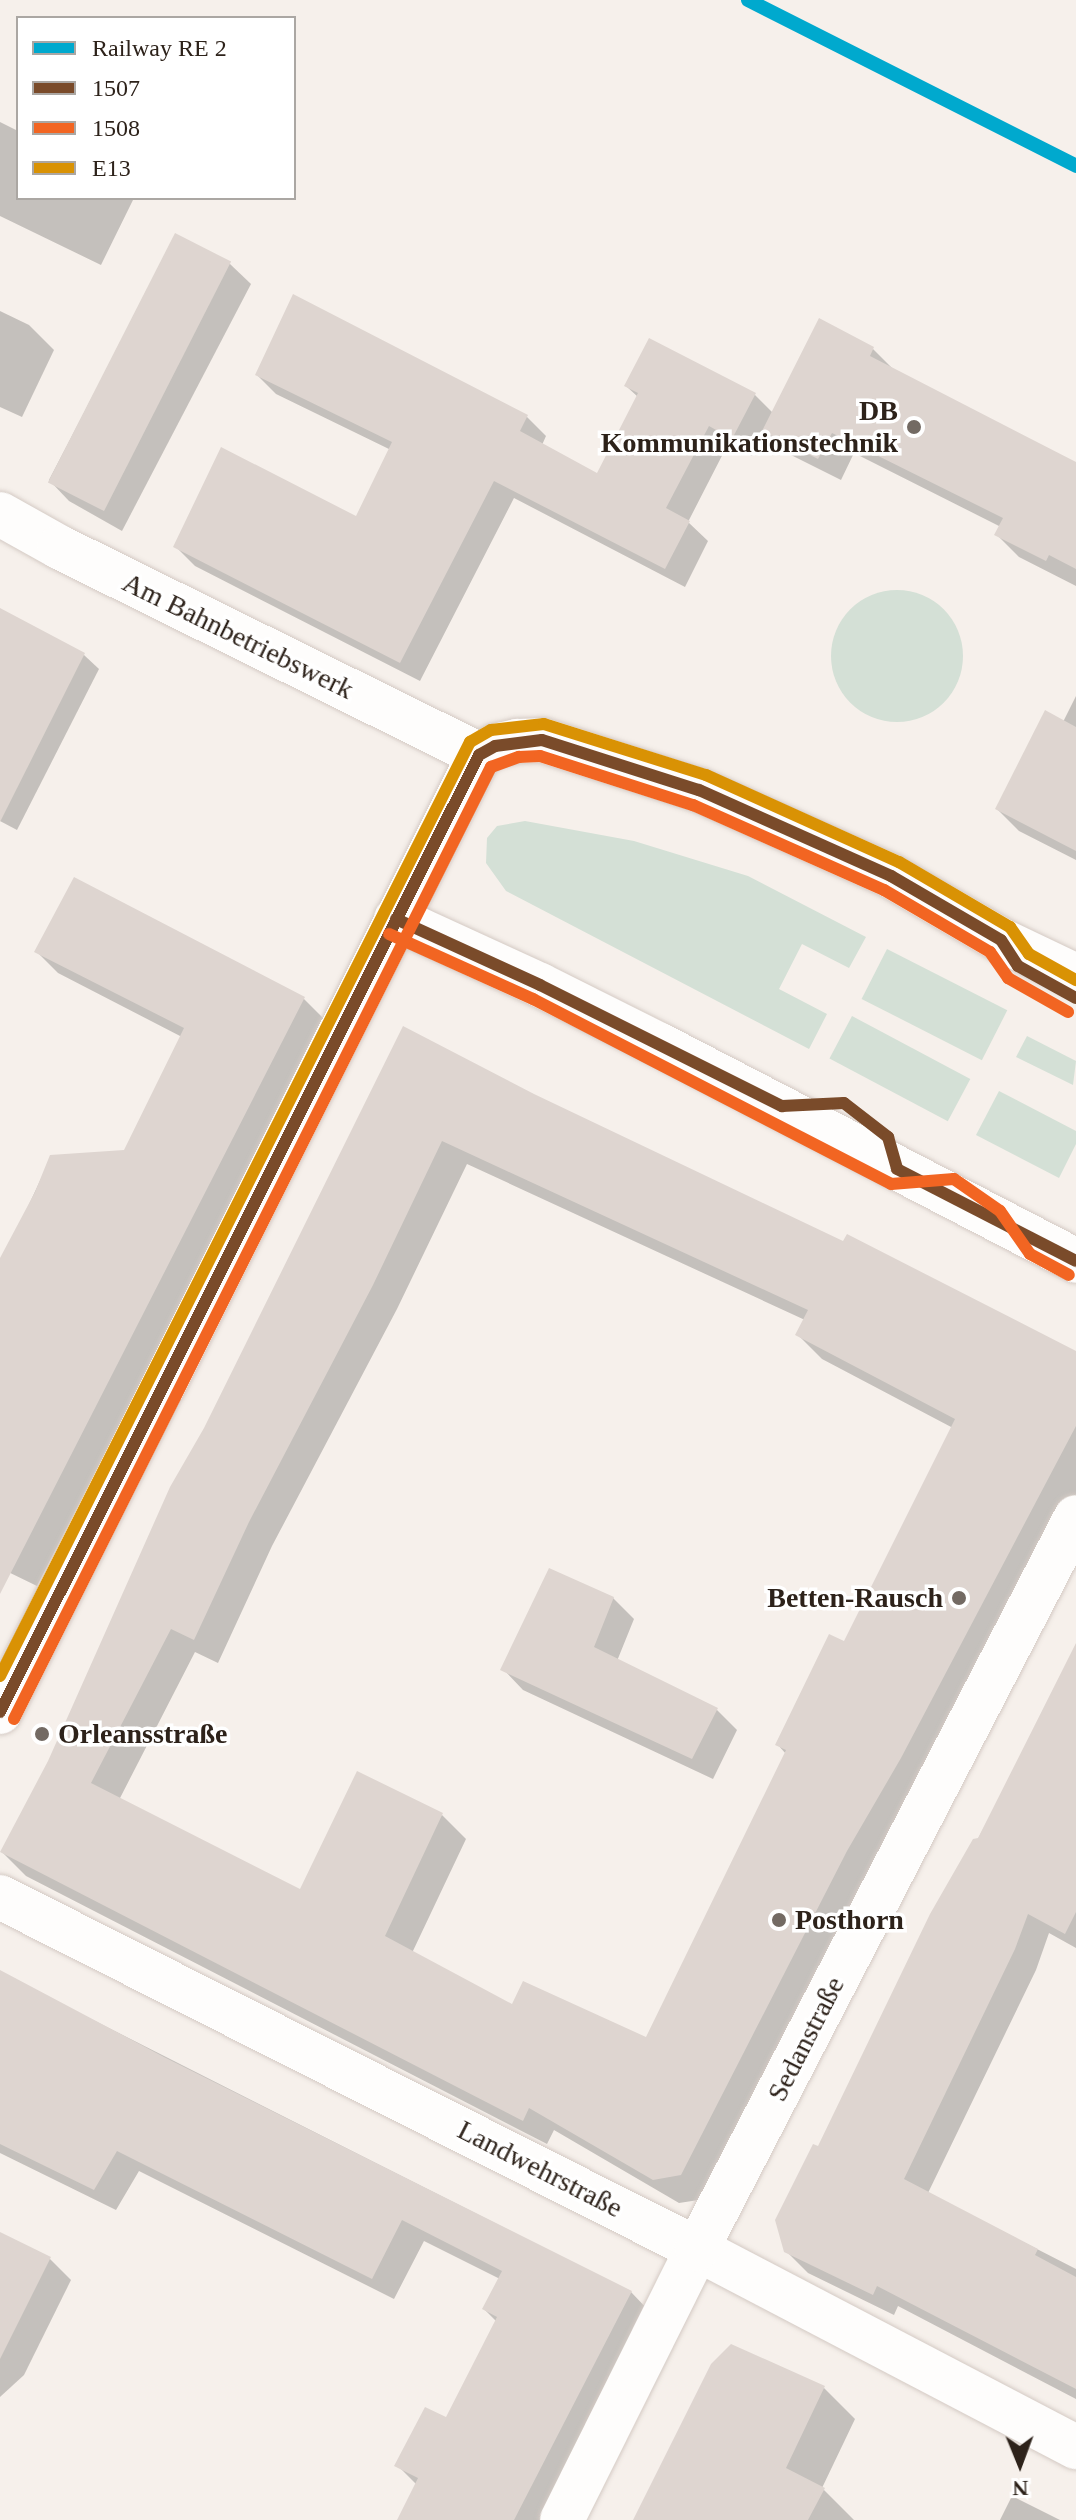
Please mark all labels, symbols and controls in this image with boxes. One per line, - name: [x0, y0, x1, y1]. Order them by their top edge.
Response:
- legend: [16, 16, 296, 200]
- text: Railway RE 2: [92, 35, 227, 61]
- text: 1507: [92, 75, 140, 101]
- text: 1508: [92, 115, 140, 141]
- text: E13: [92, 155, 131, 181]
- place label: DB Kommunikationstechnik: [601, 394, 898, 460]
- marker: DB Kommunikationstechnik: [905, 418, 923, 436]
- street label: Am Bahnbetriebswerk: [117, 566, 359, 706]
- place label: Betten-Rausch: [767, 1581, 943, 1615]
- marker: Betten-Rausch: [950, 1589, 968, 1607]
- place label: Orleansstraße: [58, 1717, 228, 1751]
- marker: Orleansstraße: [33, 1725, 51, 1743]
- place label: Posthorn: [795, 1903, 904, 1937]
- marker: Posthorn: [770, 1911, 788, 1929]
- street label: Sedanstraße: [760, 1971, 852, 2107]
- street label: Landwehrstraße: [452, 2113, 628, 2225]
- north arrow: [980, 2424, 1060, 2504]
- text: N: [1012, 2476, 1029, 2501]

